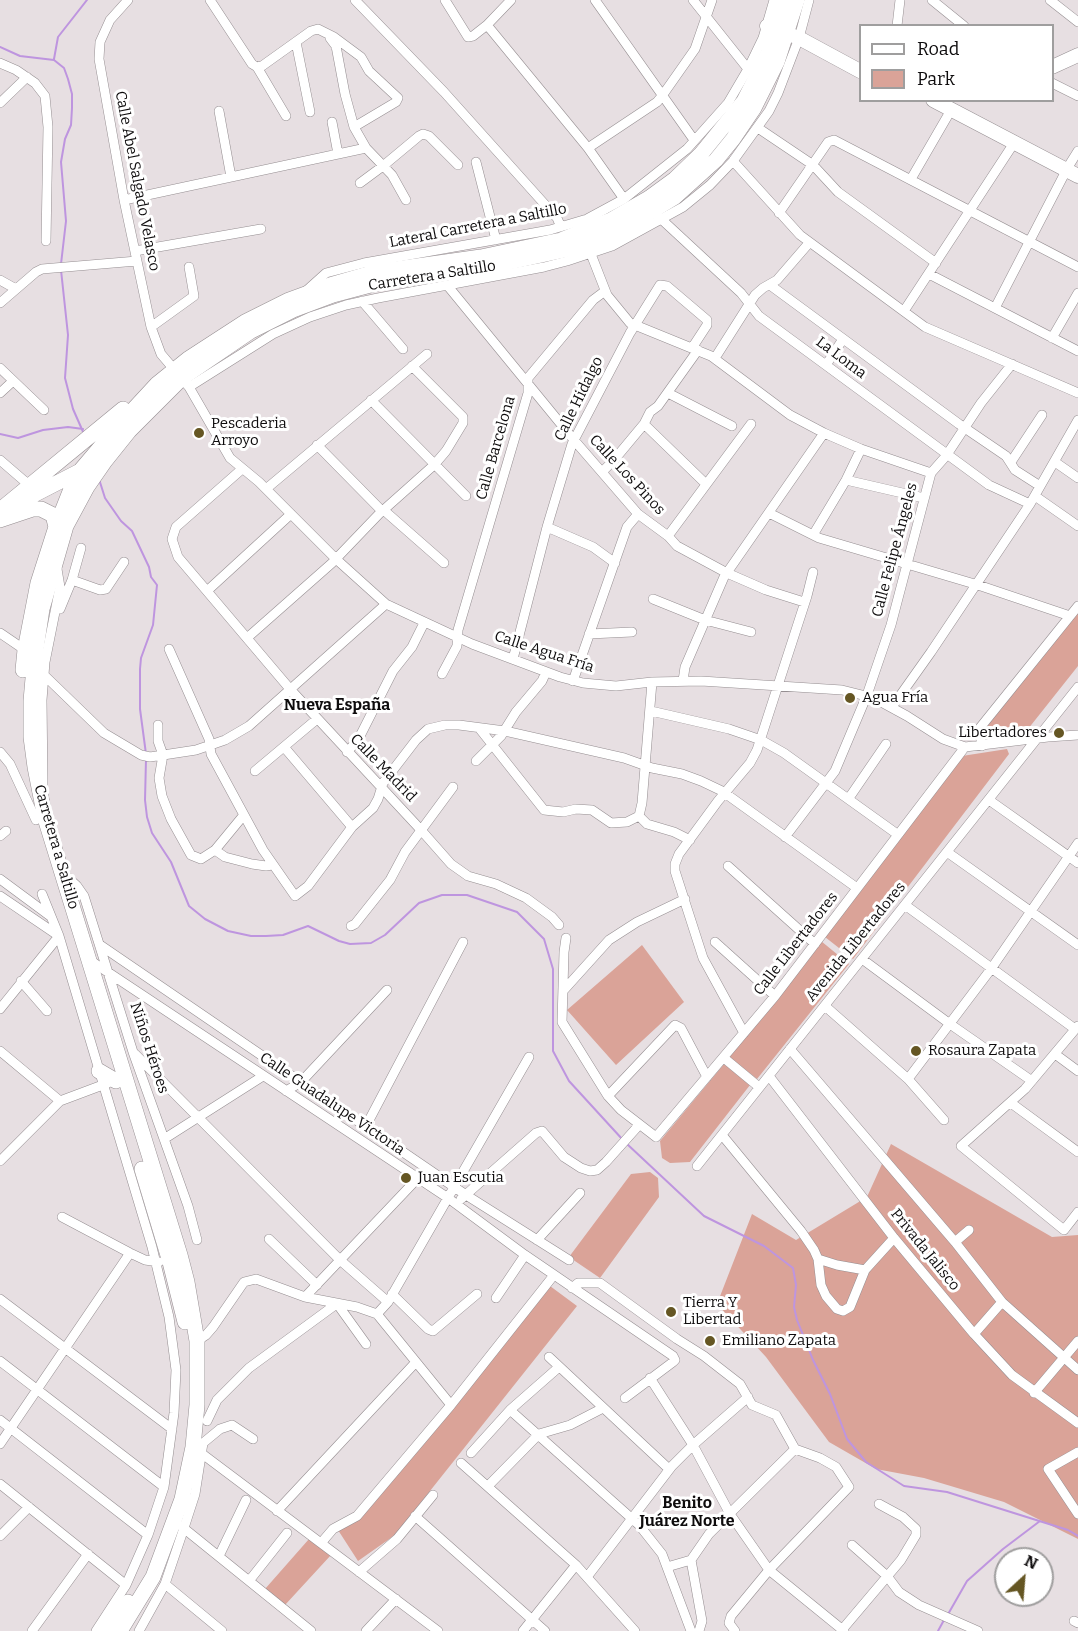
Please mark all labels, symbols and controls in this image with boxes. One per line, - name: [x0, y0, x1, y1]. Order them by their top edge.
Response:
- legend: [859, 24, 1054, 102]
- text: Road: [917, 38, 959, 60]
- text: Park: [917, 68, 955, 90]
- street label: Calle Abel Salgado Velasco: [111, 89, 163, 273]
- street label: Lateral Carretera a Saltillo: [388, 200, 568, 252]
- street label: Carretera a Saltillo: [367, 257, 497, 295]
- street label: La Loma: [812, 333, 870, 383]
- street label: Calle Hidalgo: [551, 354, 607, 444]
- street label: Calle Barcelona: [473, 394, 519, 502]
- place label: Pescaderia Arroyo: [211, 415, 287, 450]
- marker: Pescaderia Arroyo: [192, 426, 206, 440]
- street label: Calle Los Pinos: [585, 431, 669, 519]
- street label: Calle Felipe Ángeles: [868, 481, 922, 619]
- street label: Calle Agua Fría: [492, 627, 596, 677]
- place label: Agua Fría: [862, 689, 928, 707]
- marker: Agua Fría: [843, 691, 857, 705]
- district label: Nueva España: [284, 696, 390, 716]
- place label: Libertadores: [958, 724, 1047, 742]
- marker: Libertadores: [1052, 726, 1066, 740]
- street label: Calle Madrid: [346, 730, 420, 806]
- street label: Carretera a Saltillo: [30, 783, 82, 911]
- street label: Avenida Libertadores: [802, 879, 910, 1005]
- street label: Calle Libertadores: [750, 889, 842, 999]
- street label: Niños Héroes: [126, 1000, 172, 1096]
- place label: Rosaura Zapata: [928, 1042, 1036, 1060]
- marker: Rosaura Zapata: [909, 1044, 923, 1058]
- street label: Calle Guadalupe Victoria: [256, 1049, 408, 1159]
- place label: Juan Escutia: [418, 1169, 504, 1187]
- marker: Juan Escutia: [399, 1171, 413, 1185]
- street label: Privada Jalisco: [887, 1205, 963, 1295]
- place label: Tierra Y Libertad: [683, 1294, 741, 1329]
- marker: Tierra Y Libertad: [664, 1305, 678, 1319]
- place label: Emiliano Zapata: [722, 1332, 836, 1350]
- marker: Emiliano Zapata: [703, 1334, 717, 1348]
- district label: Benito Juárez Norte: [639, 1494, 735, 1532]
- north arrow: [994, 1547, 1054, 1607]
- text: N: [1022, 1551, 1041, 1573]

